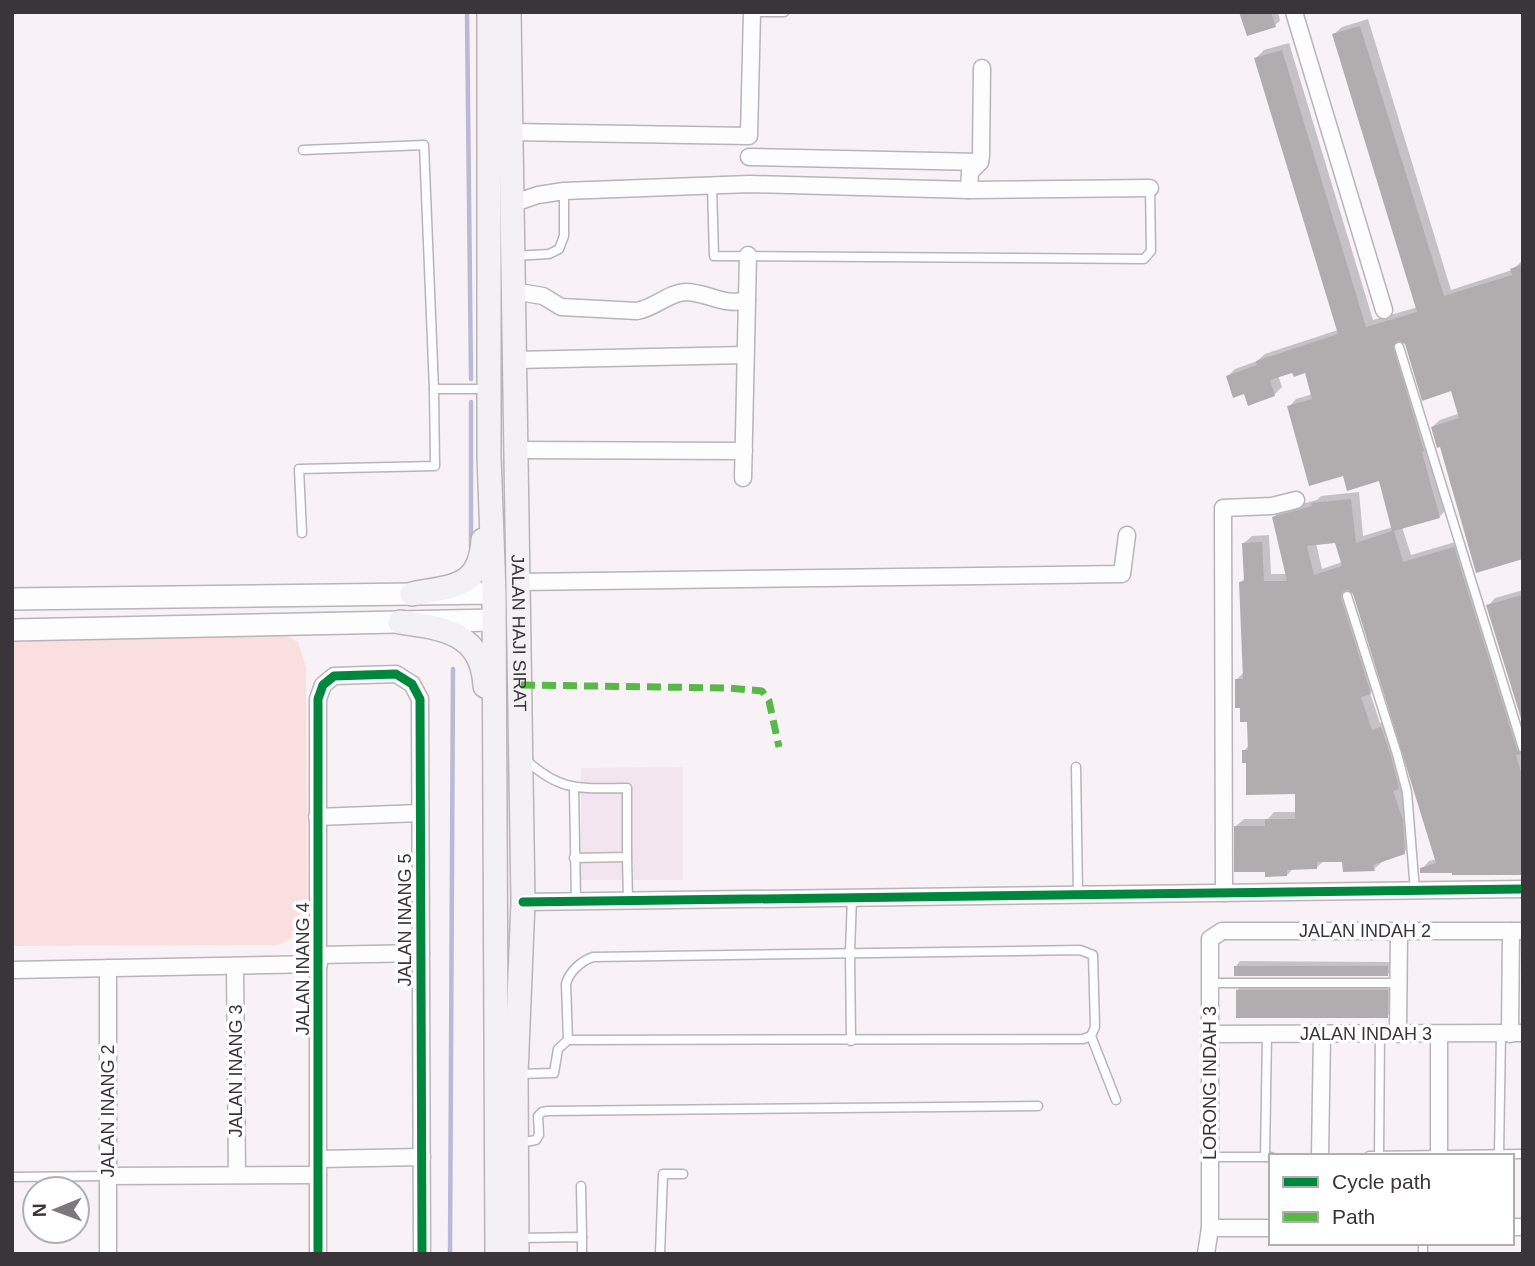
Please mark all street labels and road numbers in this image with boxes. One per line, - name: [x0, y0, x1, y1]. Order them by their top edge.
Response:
- street label: JALAN HAJI SIRAT: [508, 554, 530, 711]
- street label: JALAN INANG 5: [395, 853, 415, 987]
- street label: JALAN INANG 4: [293, 902, 313, 1036]
- street label: JALAN INDAH 2: [1299, 921, 1431, 941]
- street label: JALAN INANG 3: [226, 1004, 246, 1138]
- street label: LORONG INDAH 3: [1200, 1006, 1220, 1160]
- street label: JALAN INDAH 3: [1300, 1024, 1432, 1044]
- street label: JALAN INANG 2: [98, 1044, 118, 1178]

